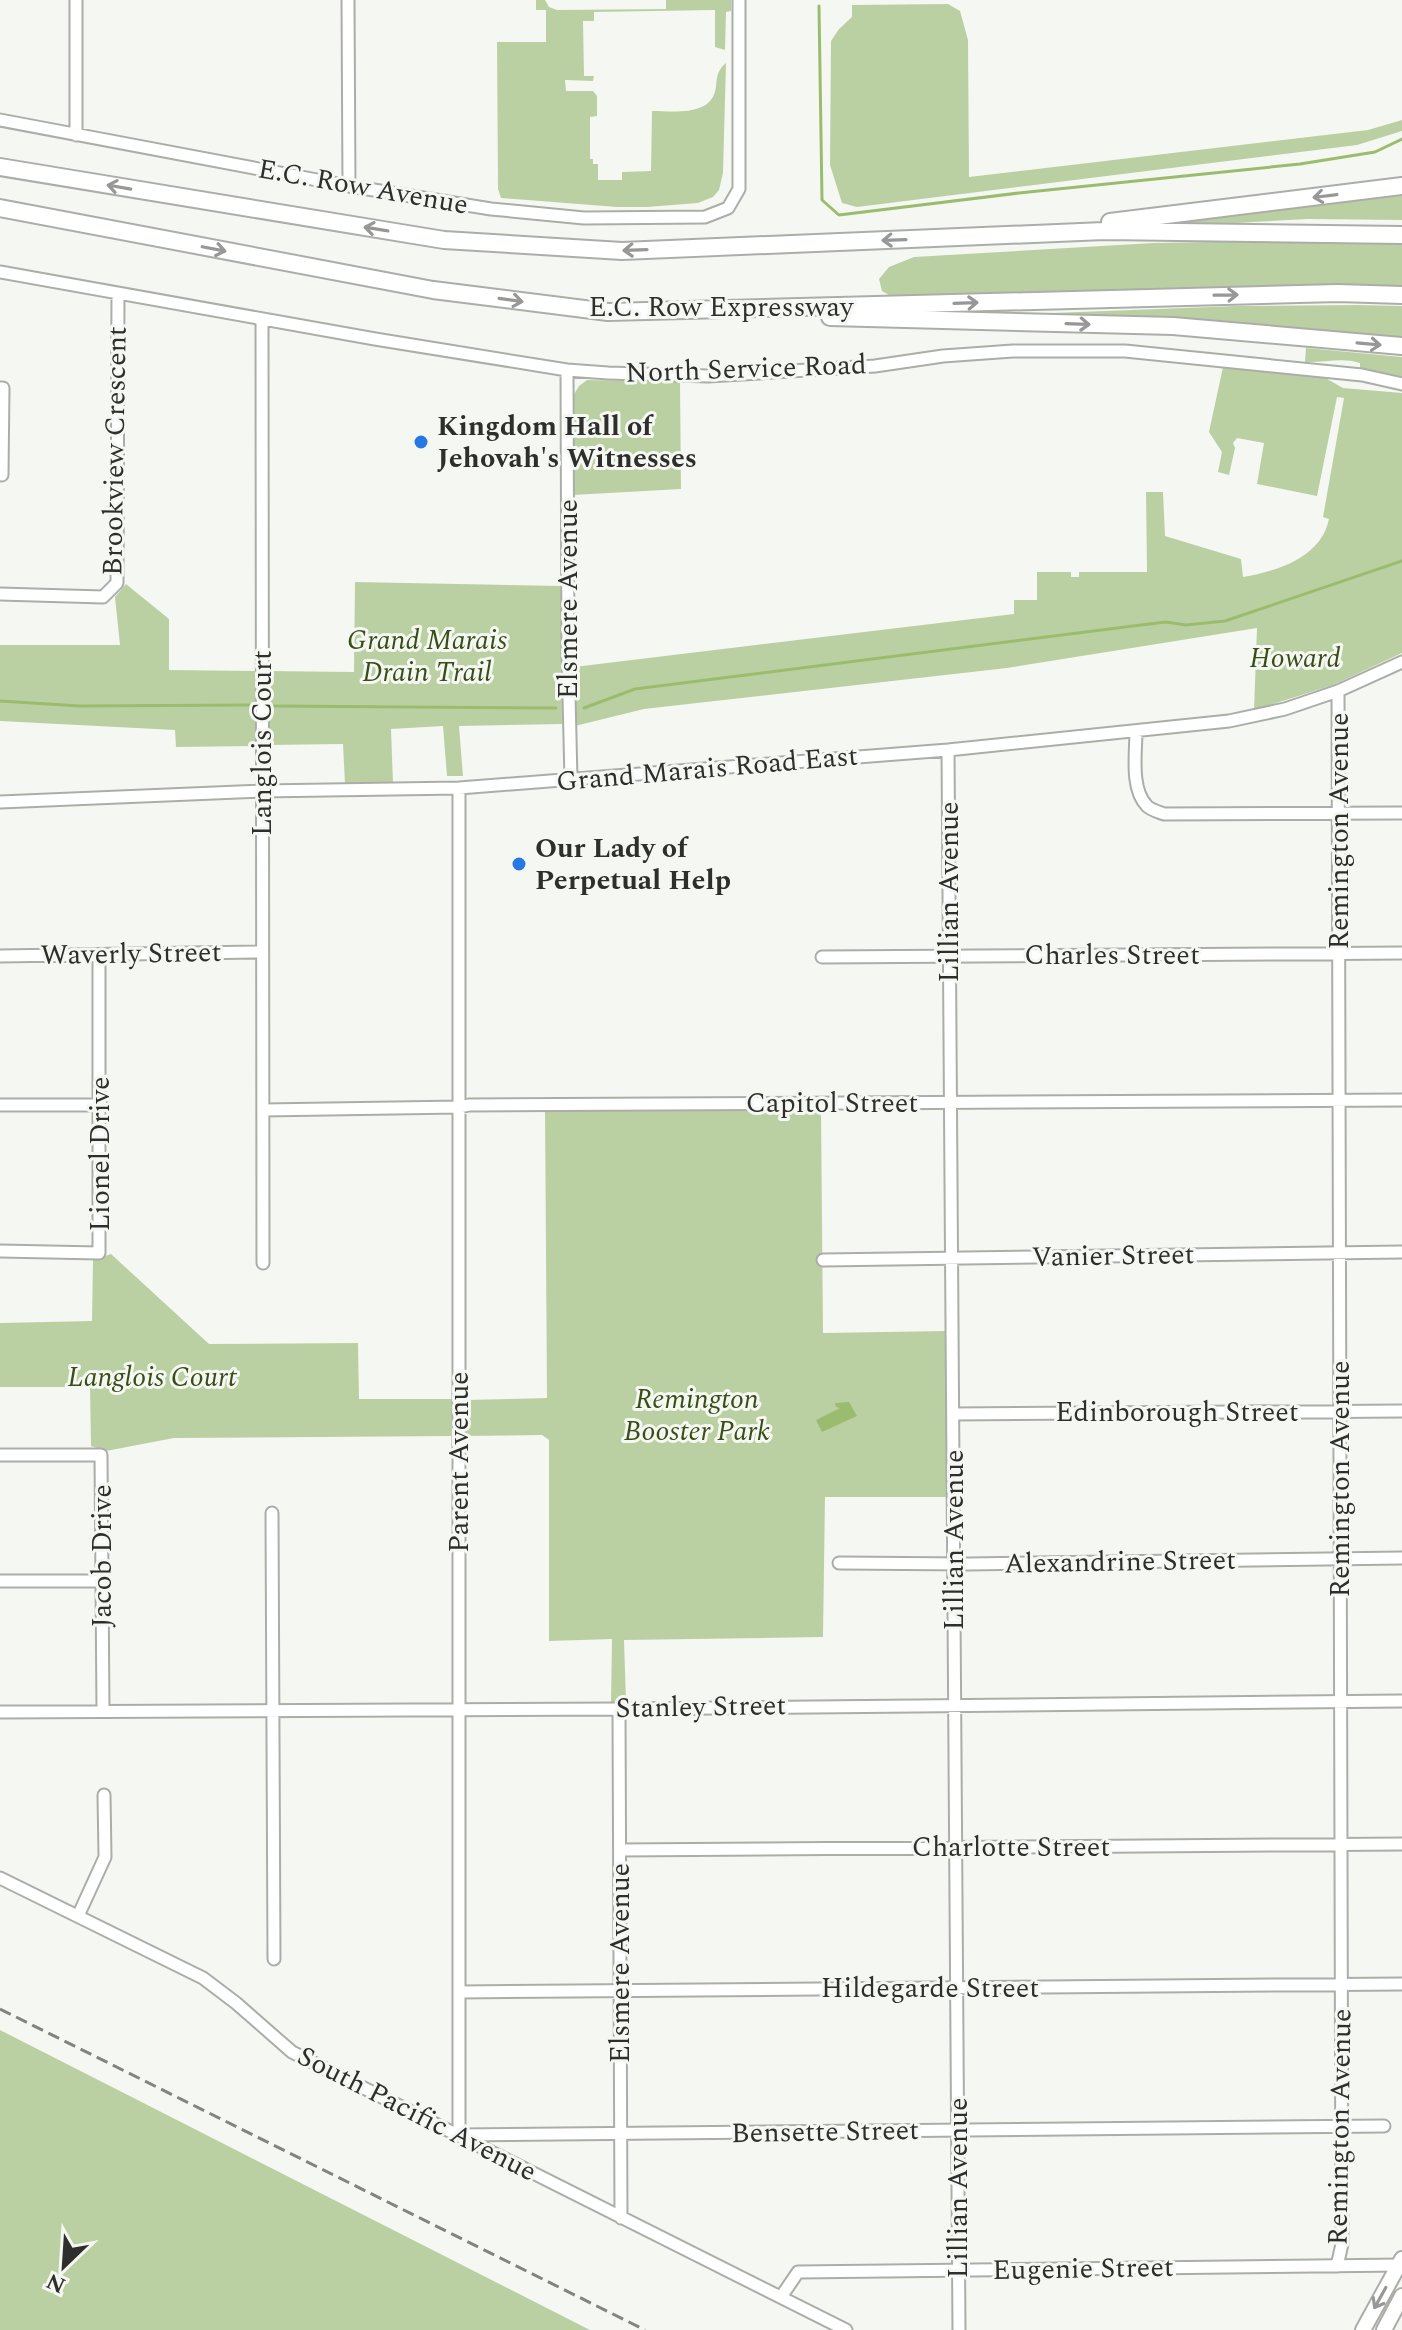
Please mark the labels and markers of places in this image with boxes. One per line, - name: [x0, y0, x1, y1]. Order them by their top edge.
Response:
- place label: Kingdom Hall of Jehovah's Witnesses: [437, 405, 697, 480]
- marker: Kingdom Hall of Jehovah's Witnesses: [412, 433, 430, 451]
- place label: Our Lady of Perpetual Help: [535, 827, 731, 902]
- marker: Our Lady of Perpetual Help: [510, 855, 528, 873]

